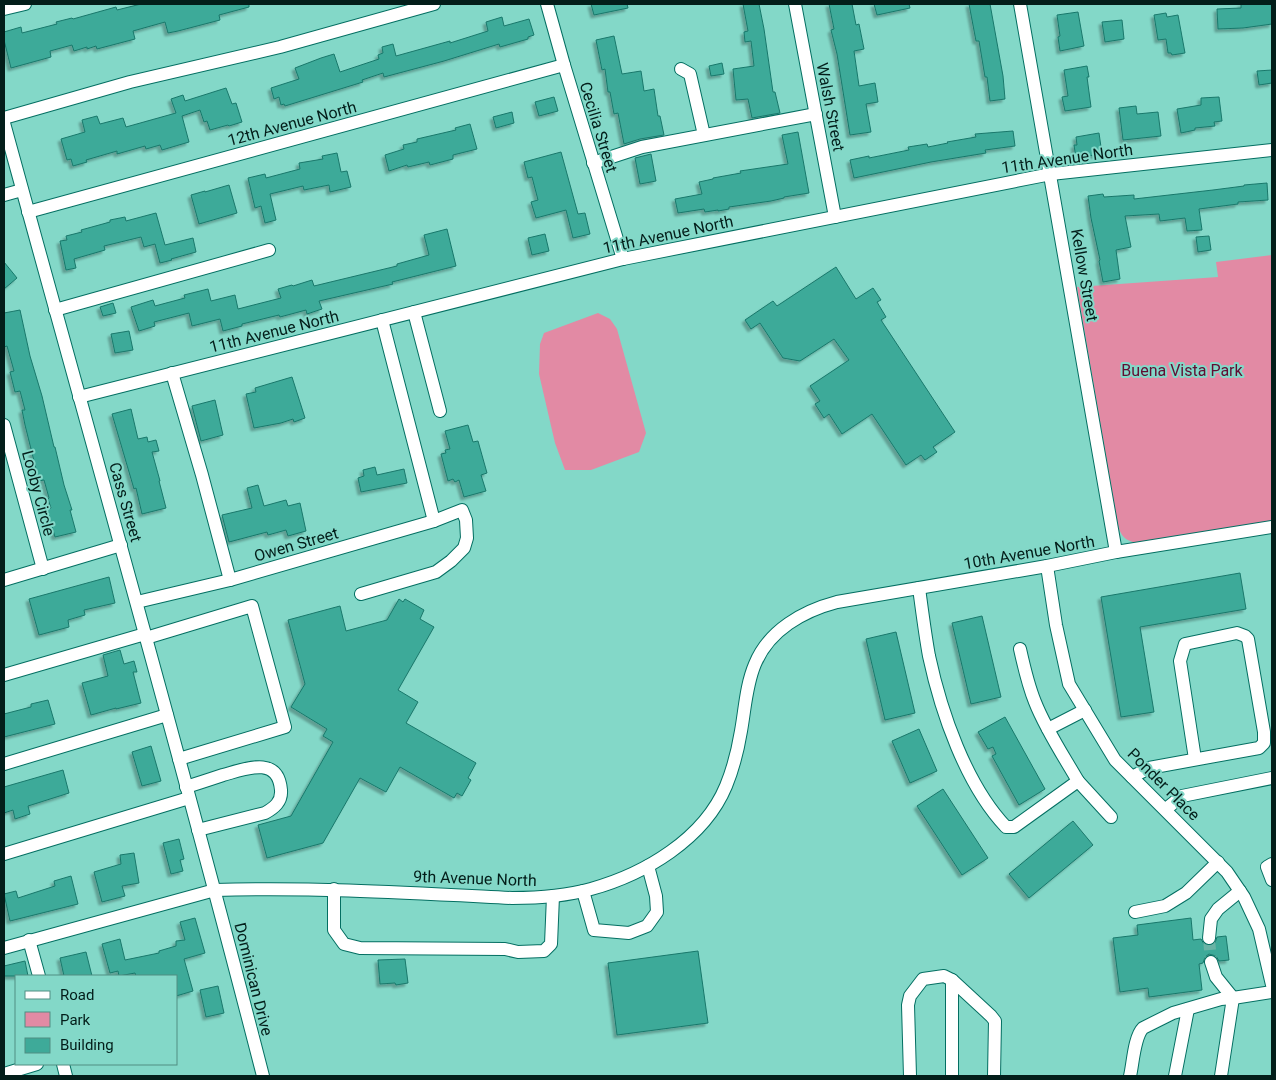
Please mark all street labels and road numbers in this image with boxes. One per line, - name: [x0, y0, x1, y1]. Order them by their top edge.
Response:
- street label: Walsh Street: [813, 61, 848, 153]
- street label: Cecilia Street: [576, 80, 621, 175]
- street label: 12th Avenue North: [226, 97, 359, 150]
- street label: 11th Avenue North: [1000, 140, 1134, 177]
- street label: 11th Avenue North: [601, 211, 735, 258]
- street label: Kellow Street: [1067, 227, 1102, 323]
- street label: 11th Avenue North: [207, 306, 341, 357]
- street label: Looby Circle: [18, 448, 59, 538]
- street label: Cass Street: [105, 460, 146, 544]
- street label: Owen Street: [252, 523, 340, 566]
- street label: 10th Avenue North: [962, 532, 1096, 573]
- street label: Ponder Place: [1124, 744, 1204, 824]
- street label: 9th Avenue North: [413, 867, 537, 890]
- street label: Dominican Drive: [230, 920, 277, 1038]

